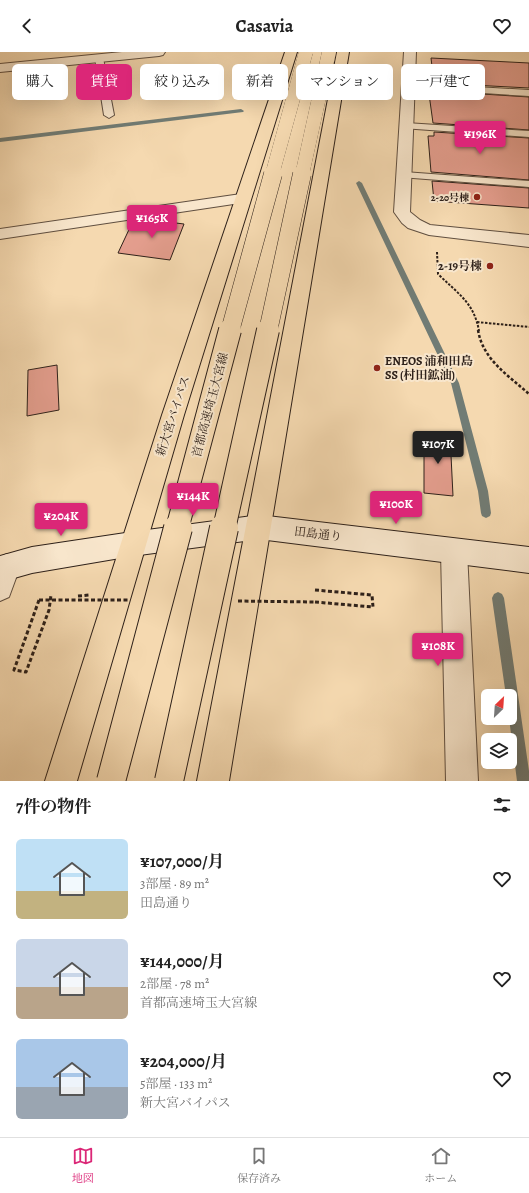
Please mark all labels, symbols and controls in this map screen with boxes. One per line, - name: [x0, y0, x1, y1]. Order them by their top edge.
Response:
- text: Casavia: [236, 14, 293, 38]
- icon: back: [16, 15, 38, 37]
- icon: heart: [491, 15, 513, 37]
- chip: 購入: [12, 64, 68, 100]
- chip: 賃貸: [76, 64, 132, 100]
- chip: 絞り込み: [140, 64, 224, 100]
- chip: 新着: [232, 64, 288, 100]
- chip: マンション: [296, 64, 393, 100]
- chip: 一戸建て: [401, 64, 485, 100]
- pin: ¥196K: [452, 121, 508, 155]
- text: ¥196K: [464, 125, 496, 142]
- place label: 2-20号棟: [431, 191, 469, 204]
- marker: 2-20号棟: [472, 192, 482, 202]
- pin: ¥165K: [124, 205, 180, 239]
- text: ¥165K: [136, 209, 168, 226]
- place label: 2-19号棟: [438, 258, 482, 274]
- marker: 2-19号棟: [485, 261, 495, 271]
- street label: 首都高速埼玉大宮線: [188, 351, 232, 459]
- place label: ENEOS 浦和田島 SS (村田鉱油): [385, 353, 474, 383]
- marker: ENEOS 浦和田島 SS (村田鉱油): [372, 363, 382, 373]
- street label: 新大宮バイパス: [152, 374, 194, 458]
- pin: ¥107K: [410, 431, 466, 465]
- text: ¥107K: [422, 435, 454, 452]
- pin: ¥144K: [165, 483, 221, 517]
- text: ¥144K: [177, 487, 209, 504]
- pin: ¥100K: [368, 491, 424, 525]
- text: ¥100K: [379, 495, 413, 512]
- pin: ¥204K: [33, 503, 89, 537]
- text: ¥204K: [44, 507, 78, 524]
- street label: 田島通り: [293, 523, 343, 545]
- pin: ¥108K: [410, 633, 466, 667]
- text: ¥108K: [421, 637, 455, 654]
- north arrow: [481, 689, 517, 725]
- map controls: [481, 689, 517, 769]
- button: layers: [481, 733, 517, 769]
- icon: filters: [491, 794, 513, 816]
- text: 7件の物件: [16, 795, 91, 818]
- text: ¥107,000/月: [140, 850, 224, 873]
- icon: home: [48, 855, 96, 903]
- icon: heart: [491, 868, 513, 890]
- text: 3部屋 · 89 m²: [140, 875, 209, 892]
- text: 田島通り: [140, 894, 192, 911]
- text: ¥144,000/月: [140, 950, 225, 973]
- icon: home: [48, 955, 96, 1003]
- icon: heart: [491, 968, 513, 990]
- text: 2部屋 · 78 m²: [140, 975, 209, 992]
- text: 首都高速埼玉大宮線: [140, 994, 257, 1011]
- text: ¥204,000/月: [140, 1050, 227, 1073]
- icon: home: [48, 1055, 96, 1103]
- icon: heart: [491, 1068, 513, 1090]
- text: 5部屋 · 133 m²: [140, 1075, 212, 1092]
- text: 新大宮バイパス: [140, 1094, 231, 1111]
- tab: 地図: [72, 1145, 94, 1186]
- tab: 保存済み: [237, 1145, 281, 1186]
- tab: ホーム: [424, 1145, 457, 1186]

